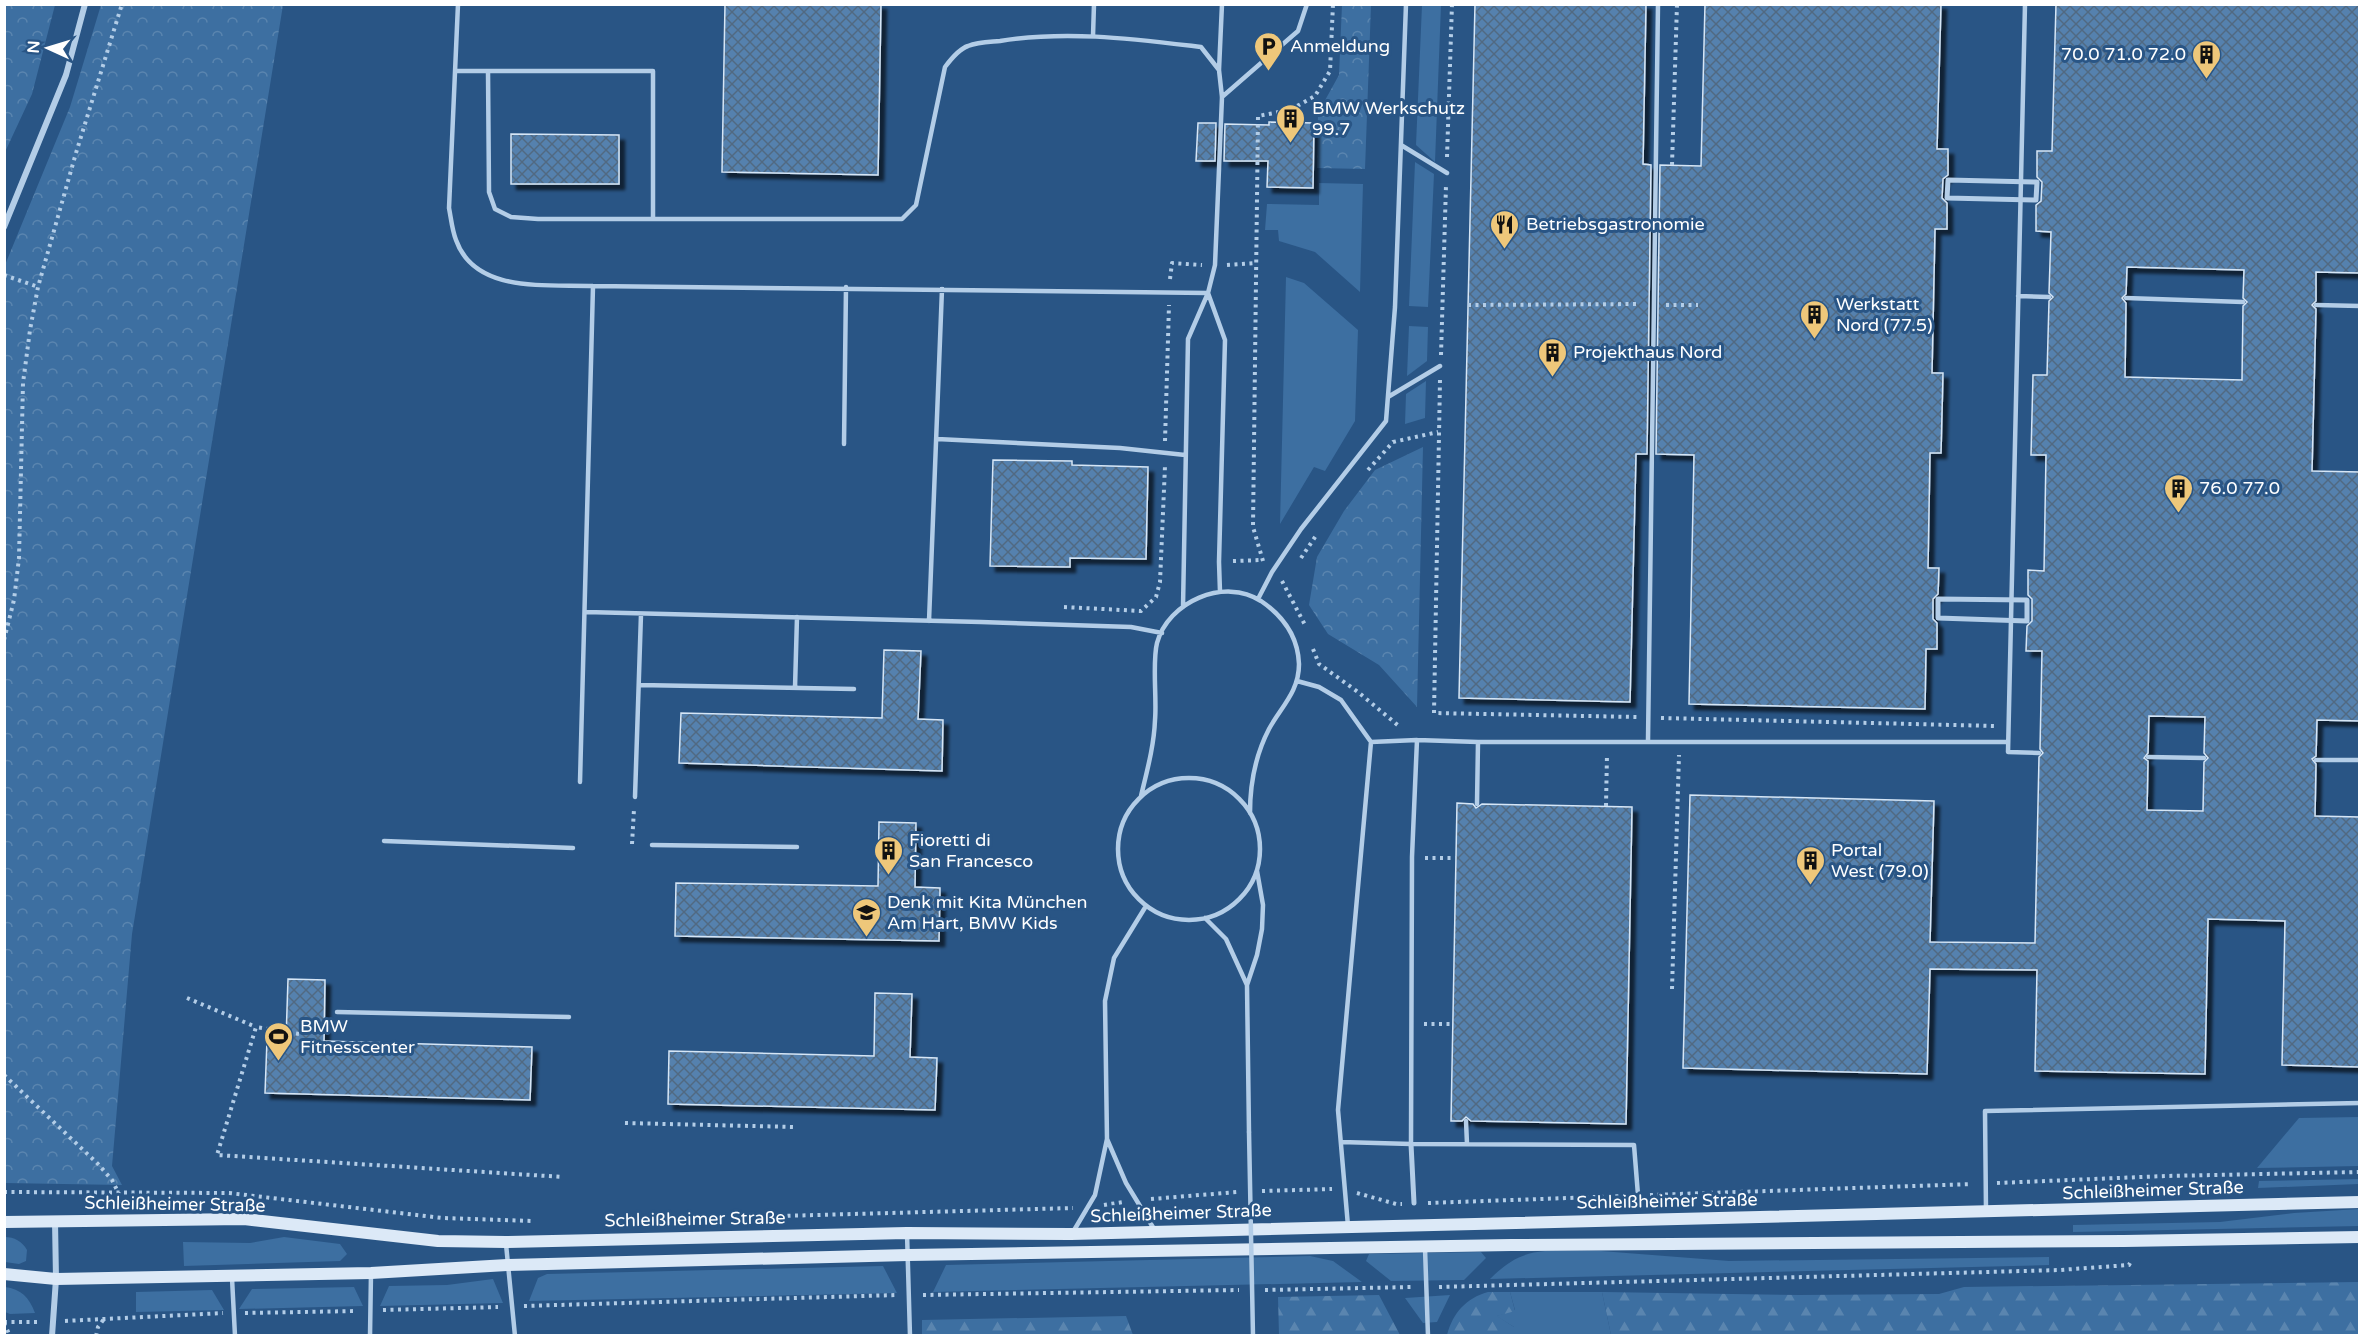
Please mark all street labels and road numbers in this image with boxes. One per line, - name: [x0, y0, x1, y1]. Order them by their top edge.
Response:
- street label: Schleißheimer Straße: [2062, 1176, 2244, 1204]
- street label: Schleißheimer Straße: [1576, 1188, 1758, 1214]
- street label: Schleißheimer Straße: [84, 1191, 266, 1217]
- street label: Schleißheimer Straße: [1090, 1199, 1272, 1227]
- street label: Schleißheimer Straße: [604, 1206, 786, 1232]

